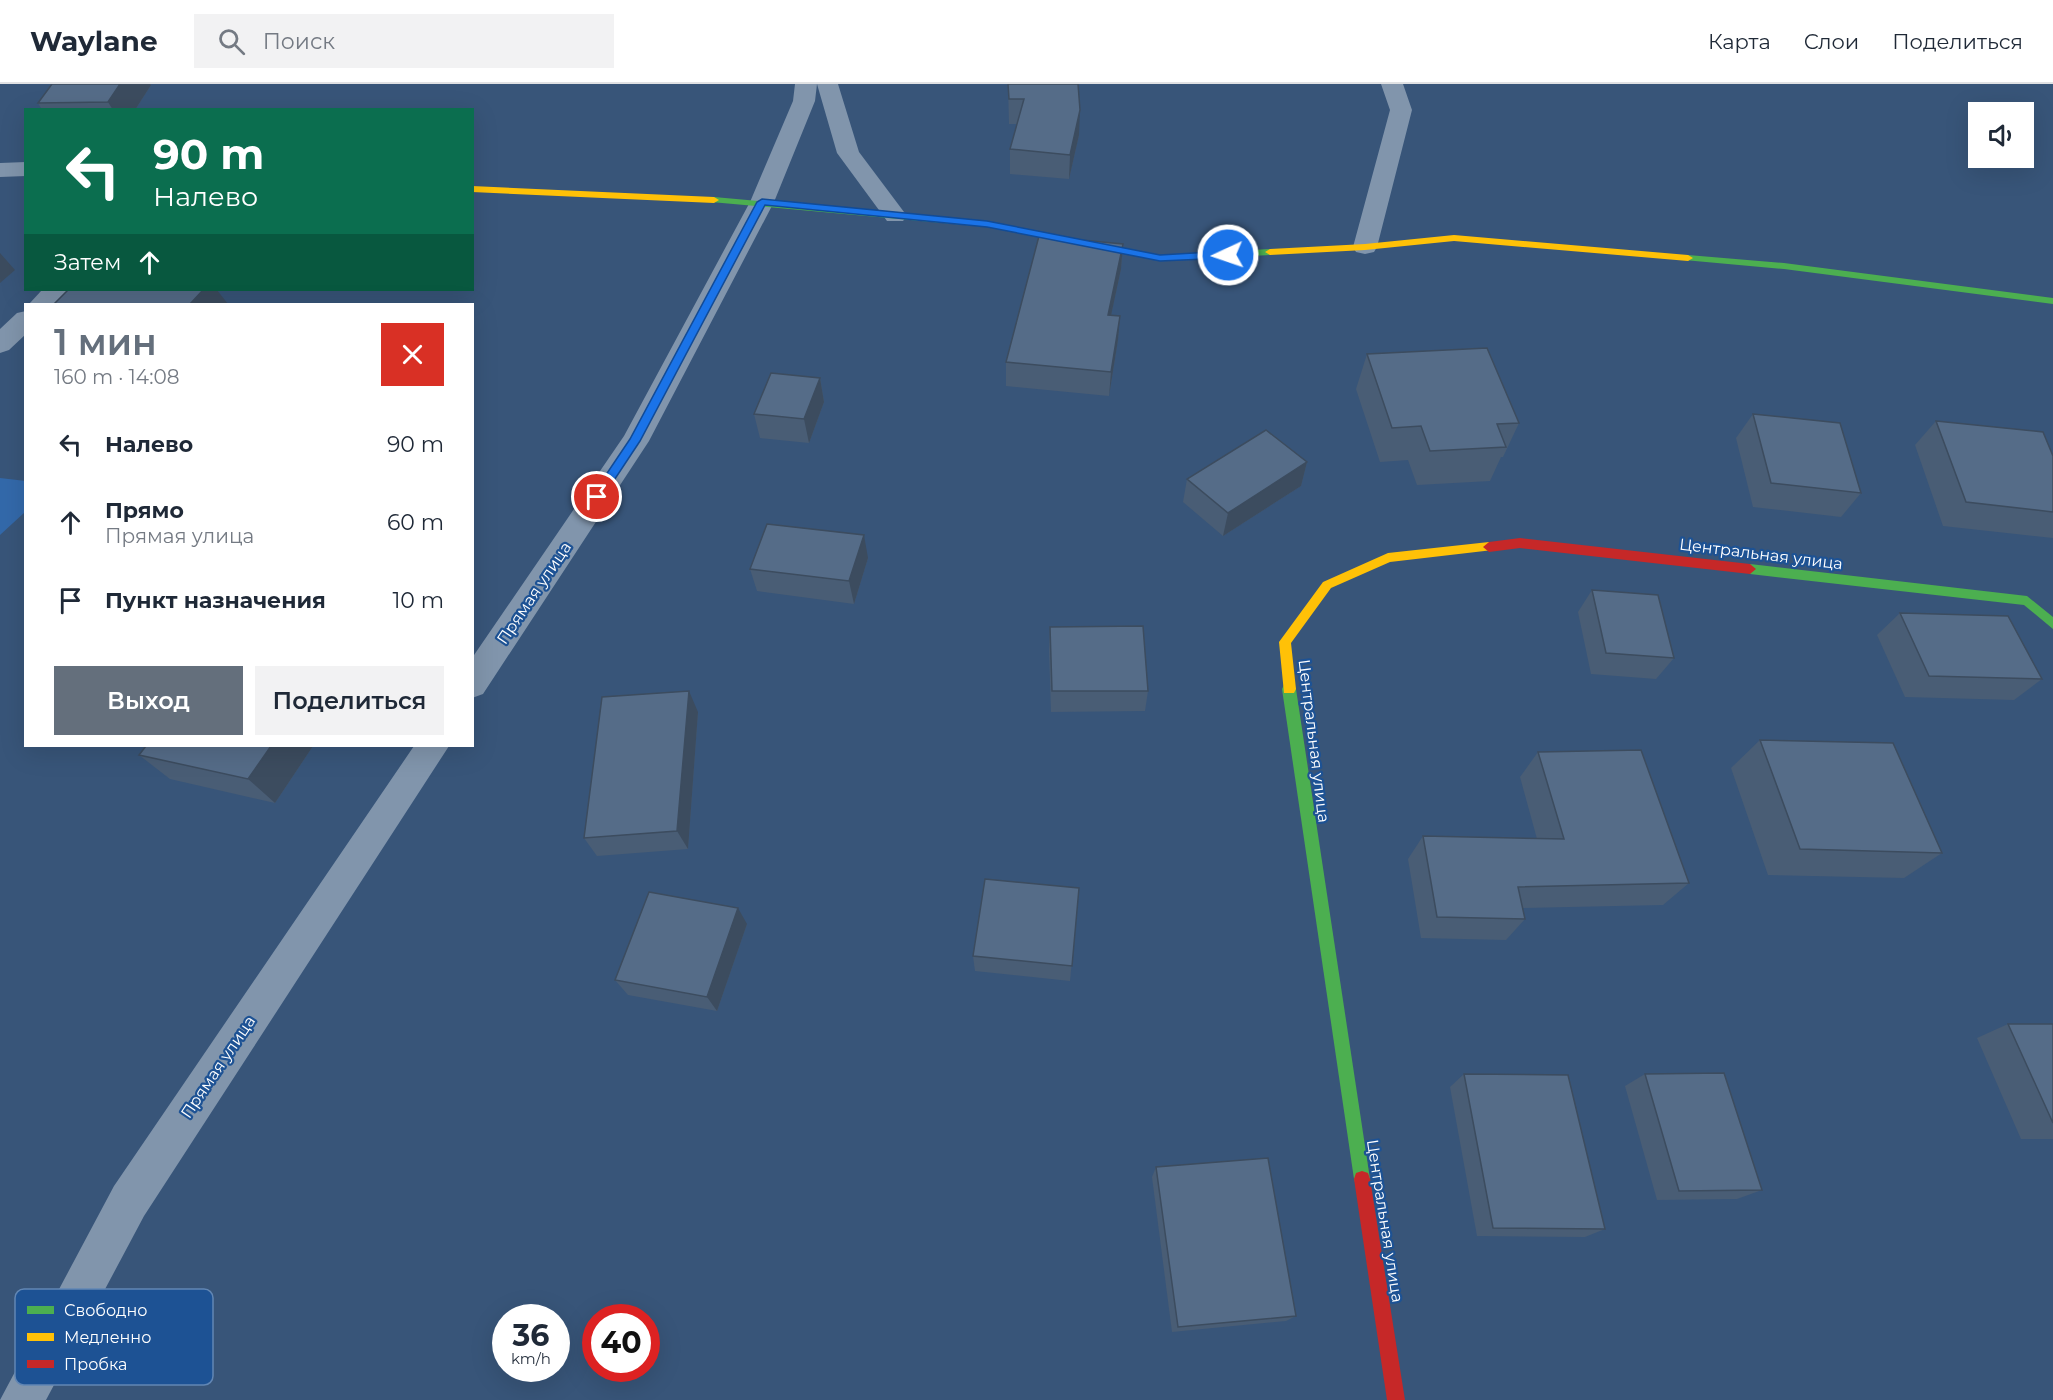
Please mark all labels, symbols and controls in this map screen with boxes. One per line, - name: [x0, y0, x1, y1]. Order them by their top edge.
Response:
- search box: [194, 14, 614, 68]
- text: Waylane: [30, 24, 158, 58]
- icon: search: [215, 25, 248, 58]
- text: Поиск: [263, 28, 335, 55]
- text: Карта: [1708, 29, 1771, 54]
- text: Слои: [1804, 29, 1859, 54]
- text: Поделиться: [1892, 29, 2023, 54]
- map controls: [1968, 102, 2034, 168]
- button: sound: [1968, 102, 2034, 168]
- text: 90 m: [153, 128, 264, 180]
- icon: left: [54, 132, 132, 210]
- text: Налево: [153, 180, 258, 213]
- position arrow: [1196, 223, 1260, 287]
- icon: ahead: [133, 246, 166, 279]
- text: Затем: [54, 249, 121, 276]
- text: 1 мин: [54, 320, 157, 364]
- button: close: [381, 323, 444, 386]
- text: 160 m · 14:08: [54, 365, 179, 389]
- icon: left: [54, 428, 87, 461]
- text: Налево: [105, 431, 193, 458]
- text: 90 m: [387, 431, 444, 458]
- pin: [571, 471, 622, 522]
- icon: arrive: [580, 480, 613, 513]
- text: Прямо: [105, 497, 184, 524]
- icon: ahead: [54, 506, 87, 539]
- text: 60 m: [387, 509, 444, 536]
- text: Прямая улица: [105, 524, 254, 548]
- street label: Центральная улица: [1678, 535, 1844, 573]
- street label: Прямая улица: [493, 538, 575, 648]
- icon: arrive: [54, 584, 87, 617]
- text: Пункт назначения: [105, 587, 326, 614]
- text: 10 m: [392, 587, 444, 614]
- street label: Центральная улица: [1295, 658, 1333, 824]
- button: Выход: [54, 666, 243, 735]
- button: Поделиться: [255, 666, 444, 735]
- street label: Прямая улица: [177, 1012, 259, 1122]
- street label: Центральная улица: [1363, 1138, 1407, 1304]
- legend: [15, 1289, 213, 1385]
- text: Свободно: [64, 1301, 147, 1320]
- speed limit sign: 40: [582, 1304, 660, 1382]
- text: 36: [513, 1317, 549, 1354]
- text: Медленно: [64, 1328, 151, 1347]
- text: km/h: [511, 1349, 551, 1368]
- text: Пробка: [64, 1355, 127, 1374]

